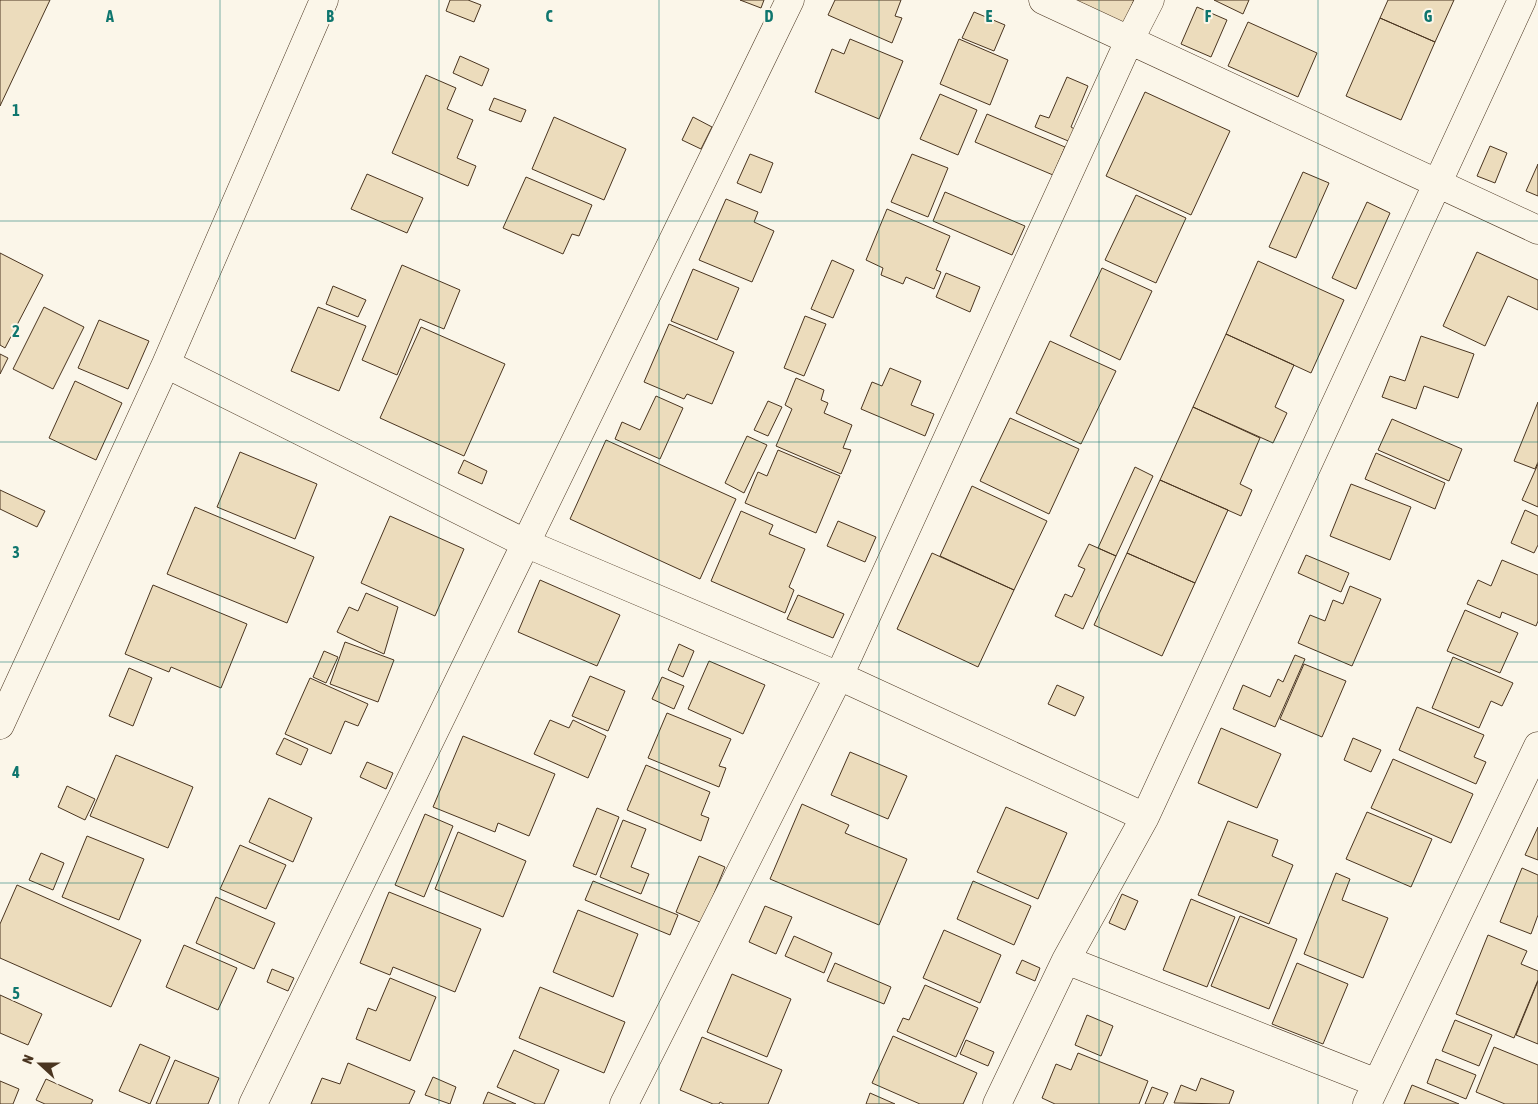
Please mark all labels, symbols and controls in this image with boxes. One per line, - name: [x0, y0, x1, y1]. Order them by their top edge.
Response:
- text: A: [105, 7, 114, 25]
- text: B: [326, 7, 334, 25]
- text: C: [545, 7, 553, 25]
- text: D: [765, 7, 774, 25]
- text: E: [986, 7, 993, 25]
- text: F: [1205, 7, 1212, 25]
- text: G: [1424, 7, 1433, 25]
- text: 1: [12, 101, 20, 119]
- text: 2: [12, 322, 20, 340]
- text: 3: [12, 543, 20, 561]
- text: 4: [11, 763, 20, 781]
- text: 5: [12, 984, 20, 1002]
- north arrow: [15, 1039, 65, 1089]
- text: N: [19, 1053, 37, 1066]

